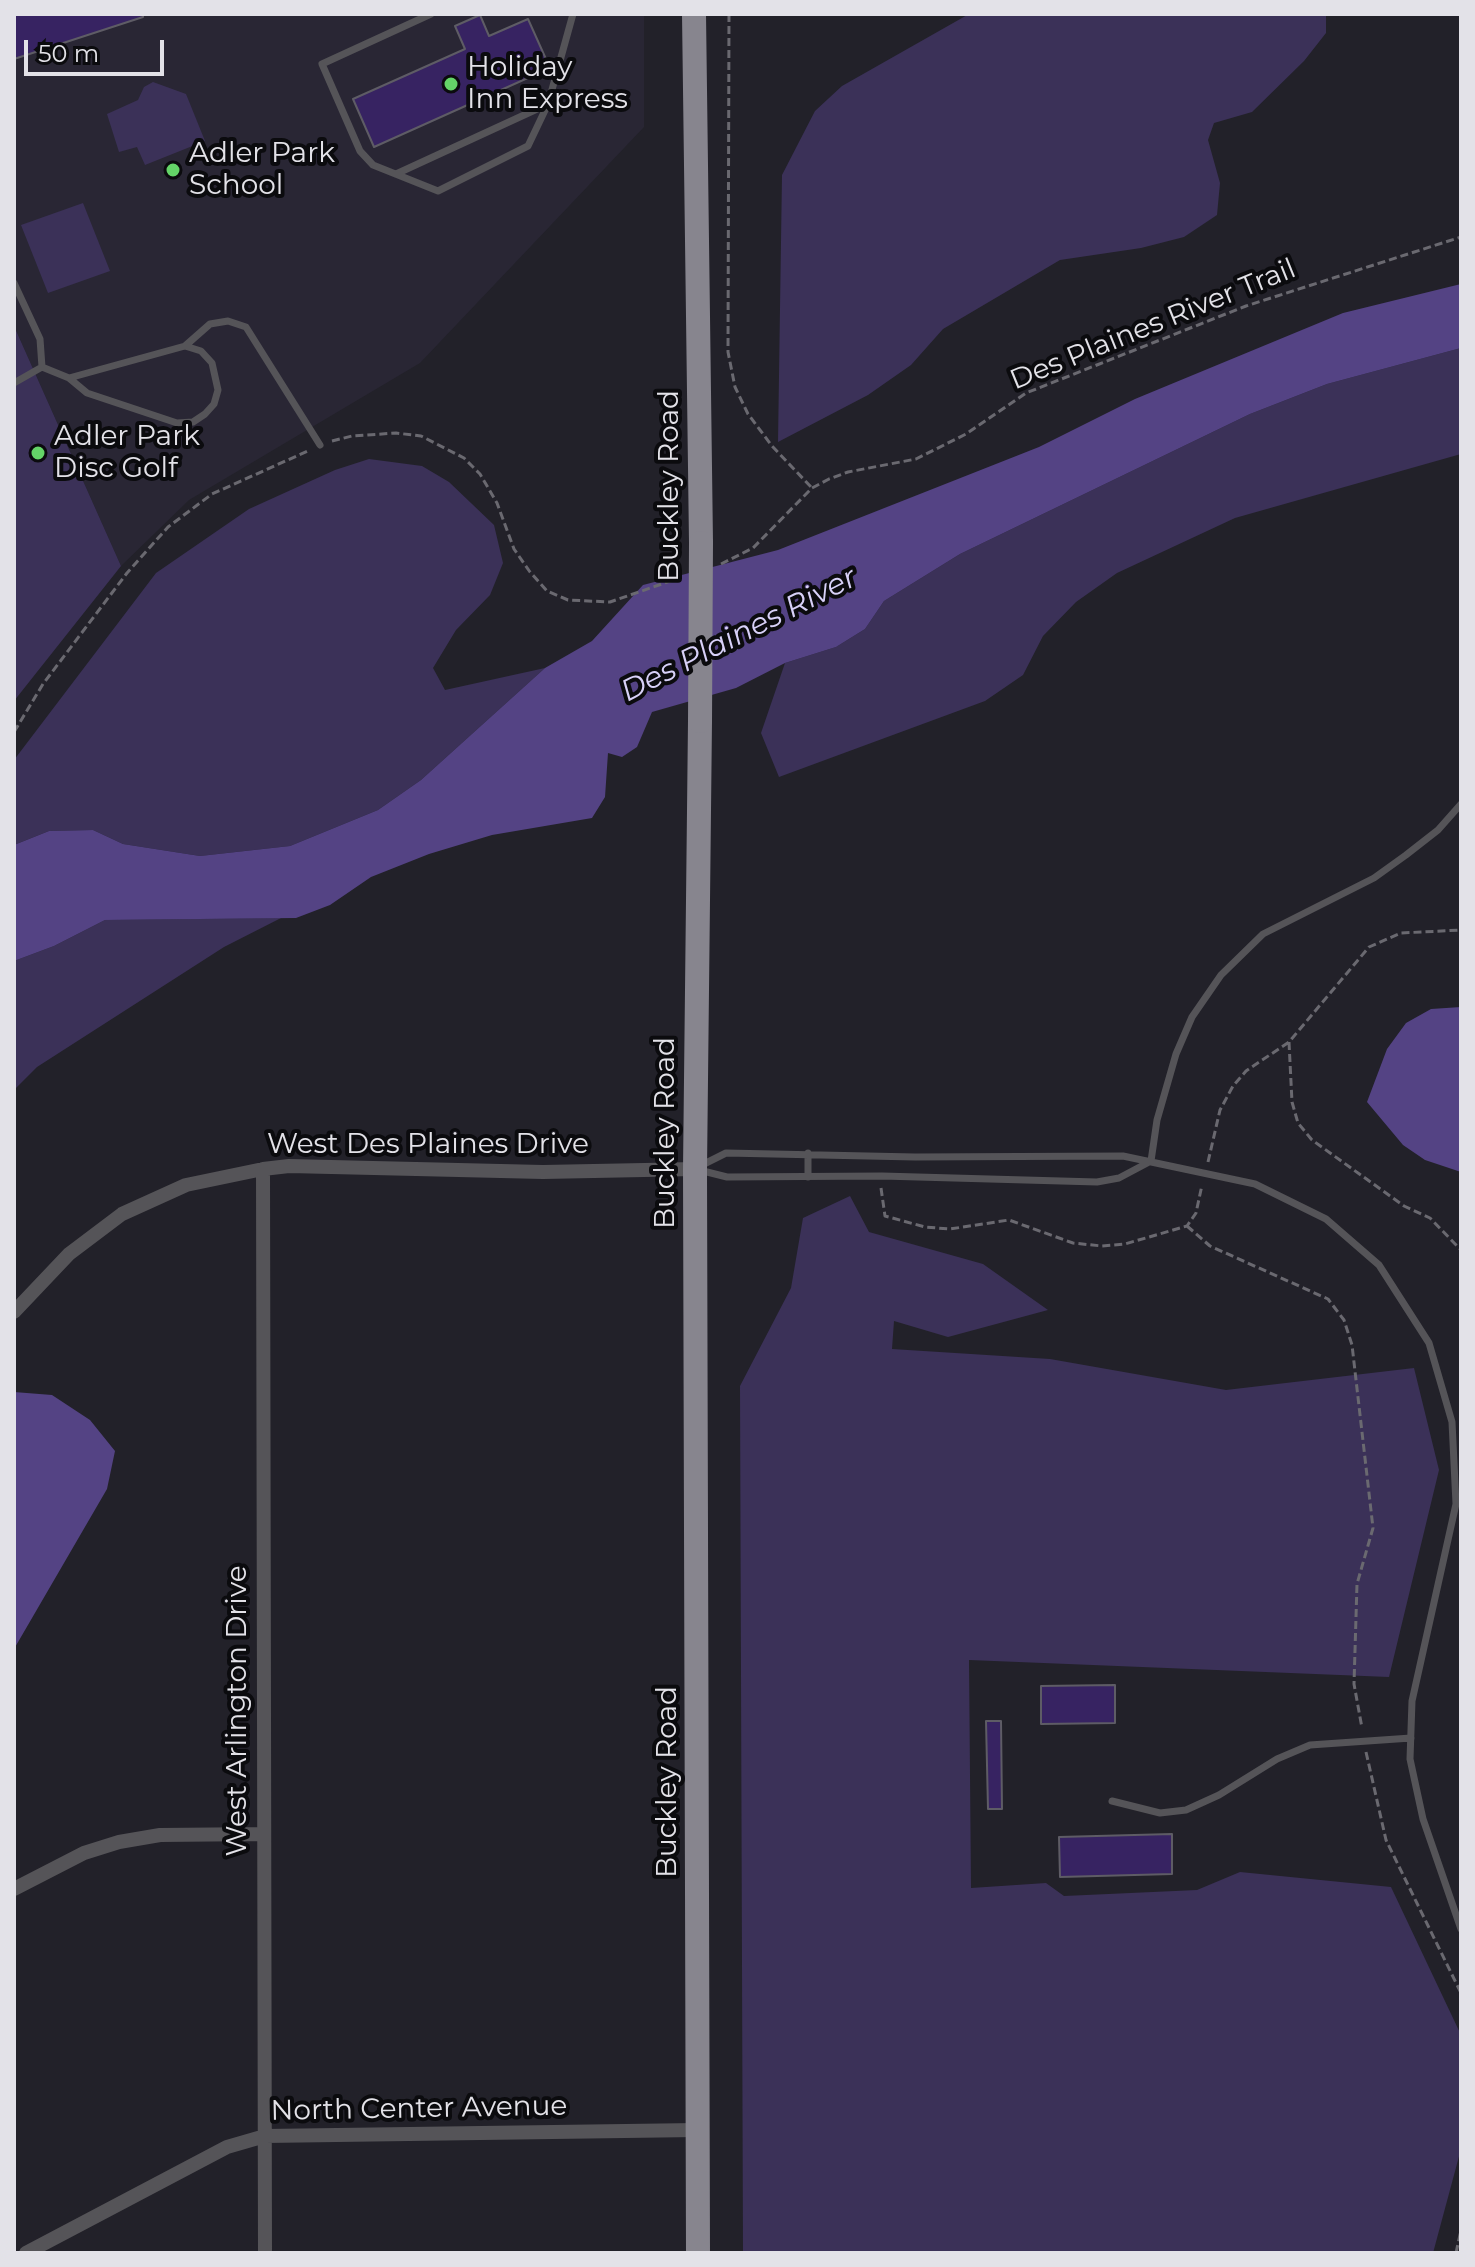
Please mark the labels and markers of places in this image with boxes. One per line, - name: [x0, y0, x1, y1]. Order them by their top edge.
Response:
- place label: Holiday Inn Express: [467, 51, 628, 117]
- marker: Holiday Inn Express: [442, 75, 460, 93]
- place label: Adler Park School: [189, 137, 335, 203]
- marker: Adler Park School: [164, 161, 182, 179]
- place label: Adler Park Disc Golf: [54, 420, 200, 486]
- marker: Adler Park Disc Golf: [29, 444, 47, 462]

